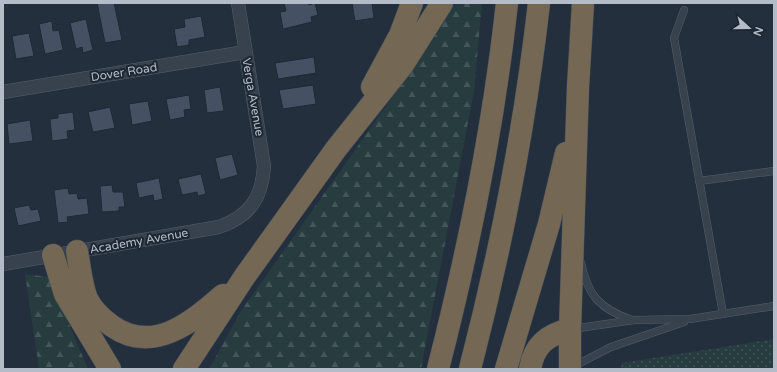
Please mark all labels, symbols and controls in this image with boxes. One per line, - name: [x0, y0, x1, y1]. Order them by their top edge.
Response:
- north arrow: [729, 8, 769, 48]
- text: N: [750, 25, 766, 38]
- street label: Verga Avenue: [239, 57, 267, 137]
- street label: Dover Road: [90, 60, 158, 84]
- street label: Academy Avenue: [89, 225, 190, 257]

